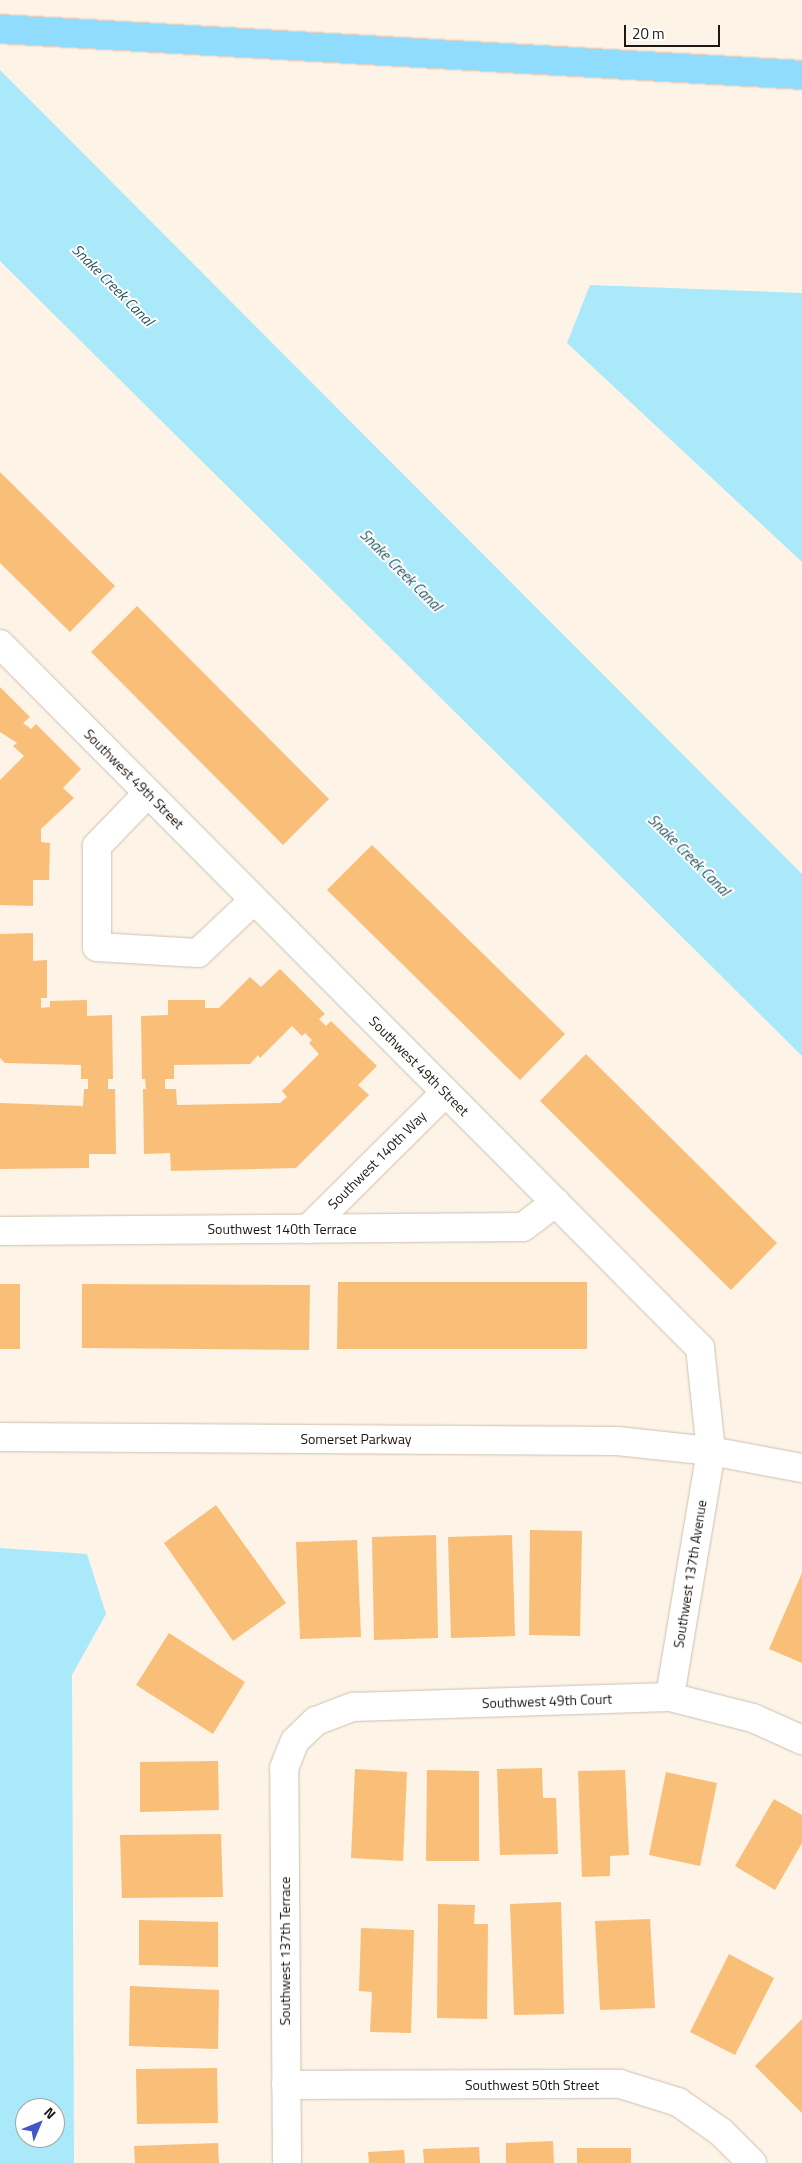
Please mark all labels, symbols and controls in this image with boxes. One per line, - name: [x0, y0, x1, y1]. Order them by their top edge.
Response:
- scale bar: [627, 15, 723, 47]
- text: 20 m: [632, 22, 665, 45]
- water label: Snake Creek Canal: [68, 240, 158, 330]
- water label: Snake Creek Canal: [356, 525, 446, 615]
- street label: Southwest 49th Street: [81, 726, 187, 832]
- water label: Snake Creek Canal: [644, 810, 734, 900]
- street label: Southwest 49th Street: [366, 1013, 472, 1119]
- street label: Southwest 140th Way: [324, 1107, 430, 1213]
- street label: Southwest 140th Terrace: [208, 1221, 356, 1237]
- street label: Somerset Parkway: [300, 1431, 412, 1447]
- street label: Southwest 137th Avenue: [670, 1499, 710, 1649]
- street label: Southwest 49th Court: [482, 1690, 612, 1712]
- street label: Southwest 137th Terrace: [277, 1877, 293, 2025]
- street label: Southwest 50th Street: [465, 2077, 599, 2093]
- north arrow: [15, 2098, 65, 2148]
- text: N: [39, 2102, 61, 2124]

